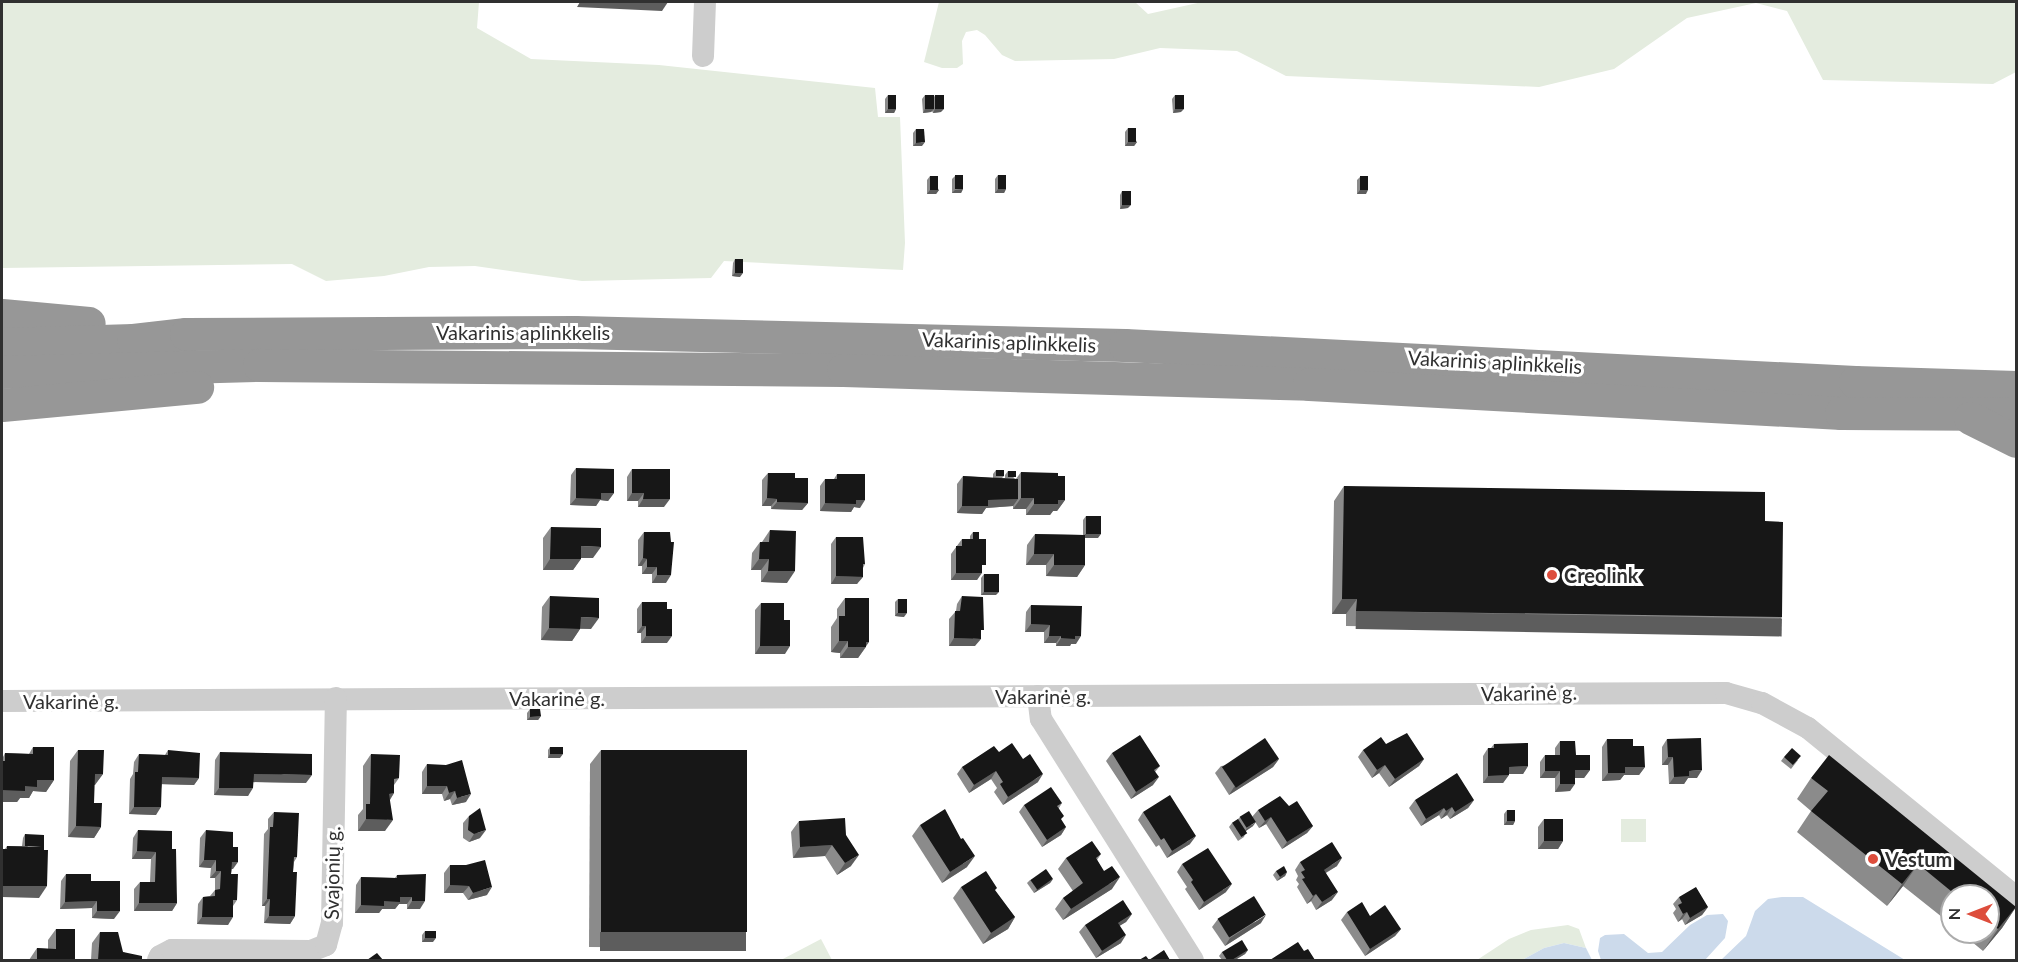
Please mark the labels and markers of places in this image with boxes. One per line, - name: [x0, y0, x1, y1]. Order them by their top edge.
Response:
- place label: Creolink: [1564, 563, 1639, 587]
- marker: Creolink: [1545, 568, 1559, 582]
- place label: Vestum: [1885, 847, 1952, 871]
- marker: Vestum: [1866, 852, 1880, 866]

